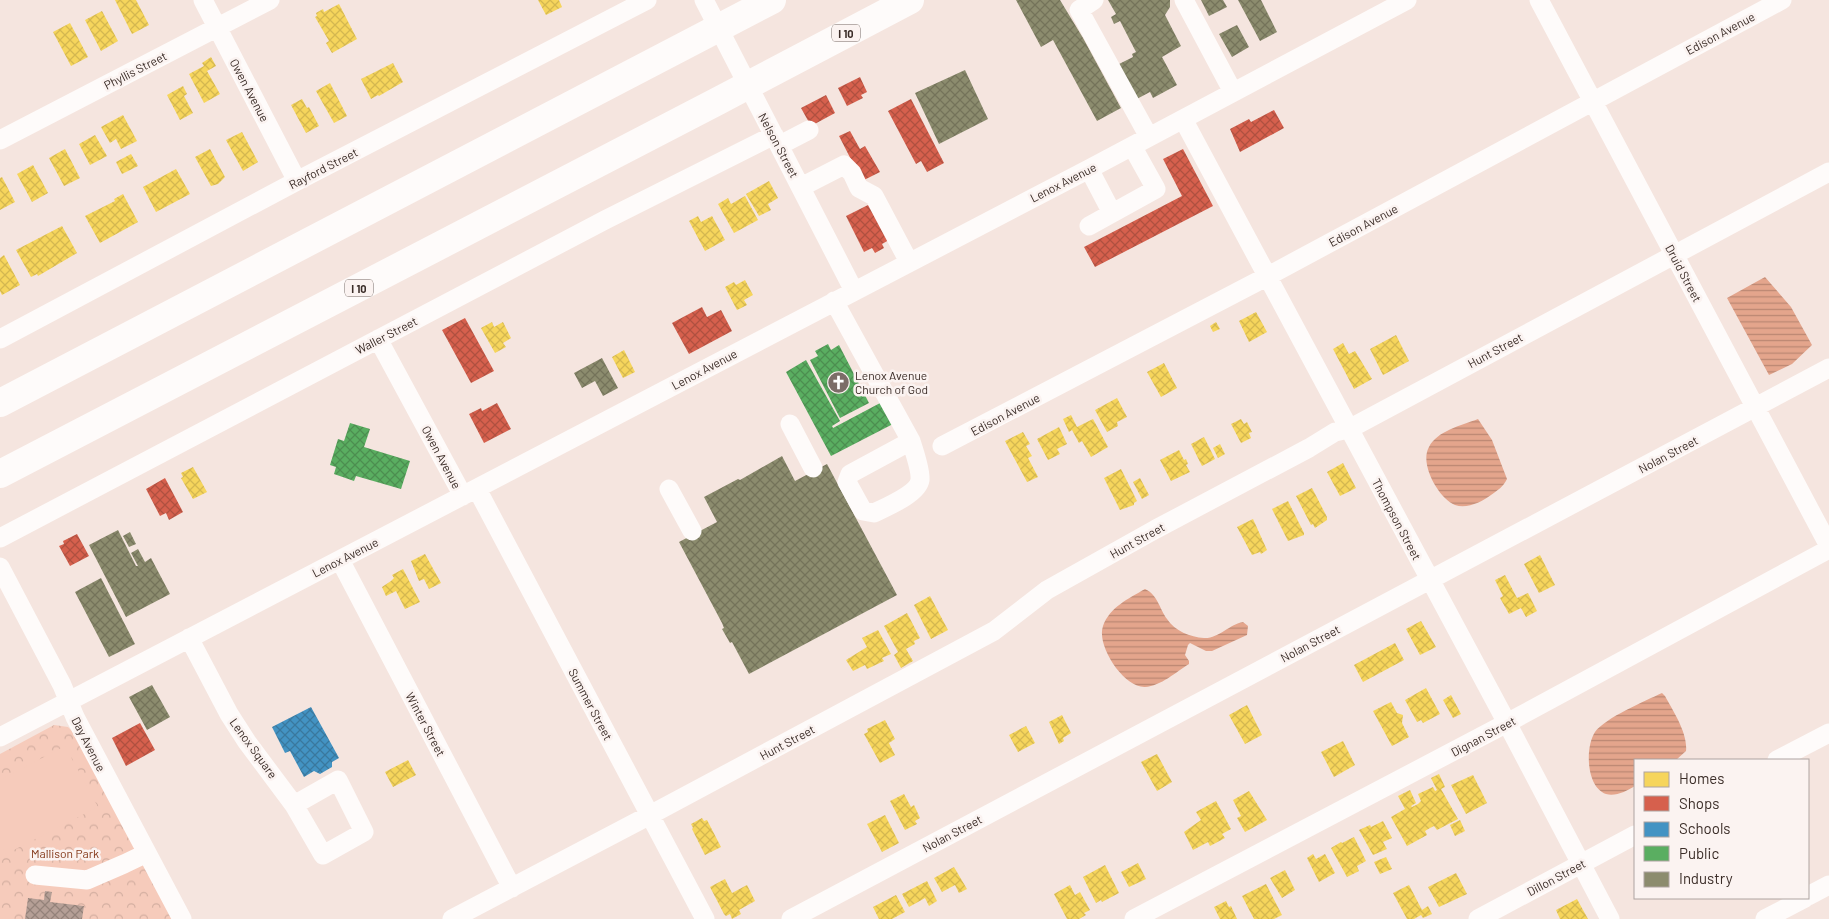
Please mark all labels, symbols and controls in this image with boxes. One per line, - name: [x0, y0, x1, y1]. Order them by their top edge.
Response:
- street label: Edison Avenue: [1683, 9, 1757, 57]
- road number: I 10: [832, 24, 860, 42]
- street label: Phyllis Street: [101, 48, 169, 92]
- street label: Owen Avenue: [228, 56, 272, 124]
- street label: Nelson Street: [756, 110, 802, 180]
- street label: Rayford Street: [286, 145, 360, 191]
- street label: Lenox Avenue: [1028, 159, 1098, 205]
- street label: Edison Avenue: [1326, 201, 1400, 249]
- street label: Druid Street: [1663, 242, 1705, 304]
- road number: I 10: [345, 280, 373, 296]
- street label: Waller Street: [353, 313, 419, 357]
- street label: Hunt Street: [1465, 330, 1525, 370]
- street label: Lenox Avenue: [669, 346, 739, 392]
- place label: Lenox Avenue Church of God: [855, 368, 928, 396]
- church icon: Lenox Avenue Church of God: [827, 370, 851, 394]
- street label: Edison Avenue: [968, 390, 1042, 438]
- street label: Owen Avenue: [420, 423, 464, 491]
- street label: Nolan Street: [1636, 433, 1700, 475]
- street label: Thompson Street: [1370, 476, 1424, 562]
- street label: Hunt Street: [1107, 519, 1167, 561]
- street label: Lenox Avenue: [310, 534, 380, 580]
- street label: Nolan Street: [1278, 622, 1342, 664]
- street label: Summer Street: [566, 666, 616, 742]
- street label: Winter Street: [403, 690, 449, 758]
- street label: Dignan Street: [1448, 713, 1518, 759]
- street label: Day Avenue: [69, 714, 109, 774]
- street label: Lenox Square: [227, 715, 281, 781]
- street label: Hunt Street: [757, 722, 817, 762]
- legend: [1634, 759, 1809, 899]
- text: Homes: [1679, 769, 1724, 787]
- text: Shops: [1679, 794, 1719, 812]
- street label: Nolan Street: [920, 812, 984, 854]
- text: Schools: [1679, 819, 1731, 837]
- text: Public: [1679, 844, 1719, 862]
- park label: Mallison Park: [31, 846, 99, 860]
- street label: Dillon Street: [1524, 856, 1588, 898]
- text: Industry: [1679, 869, 1733, 887]

